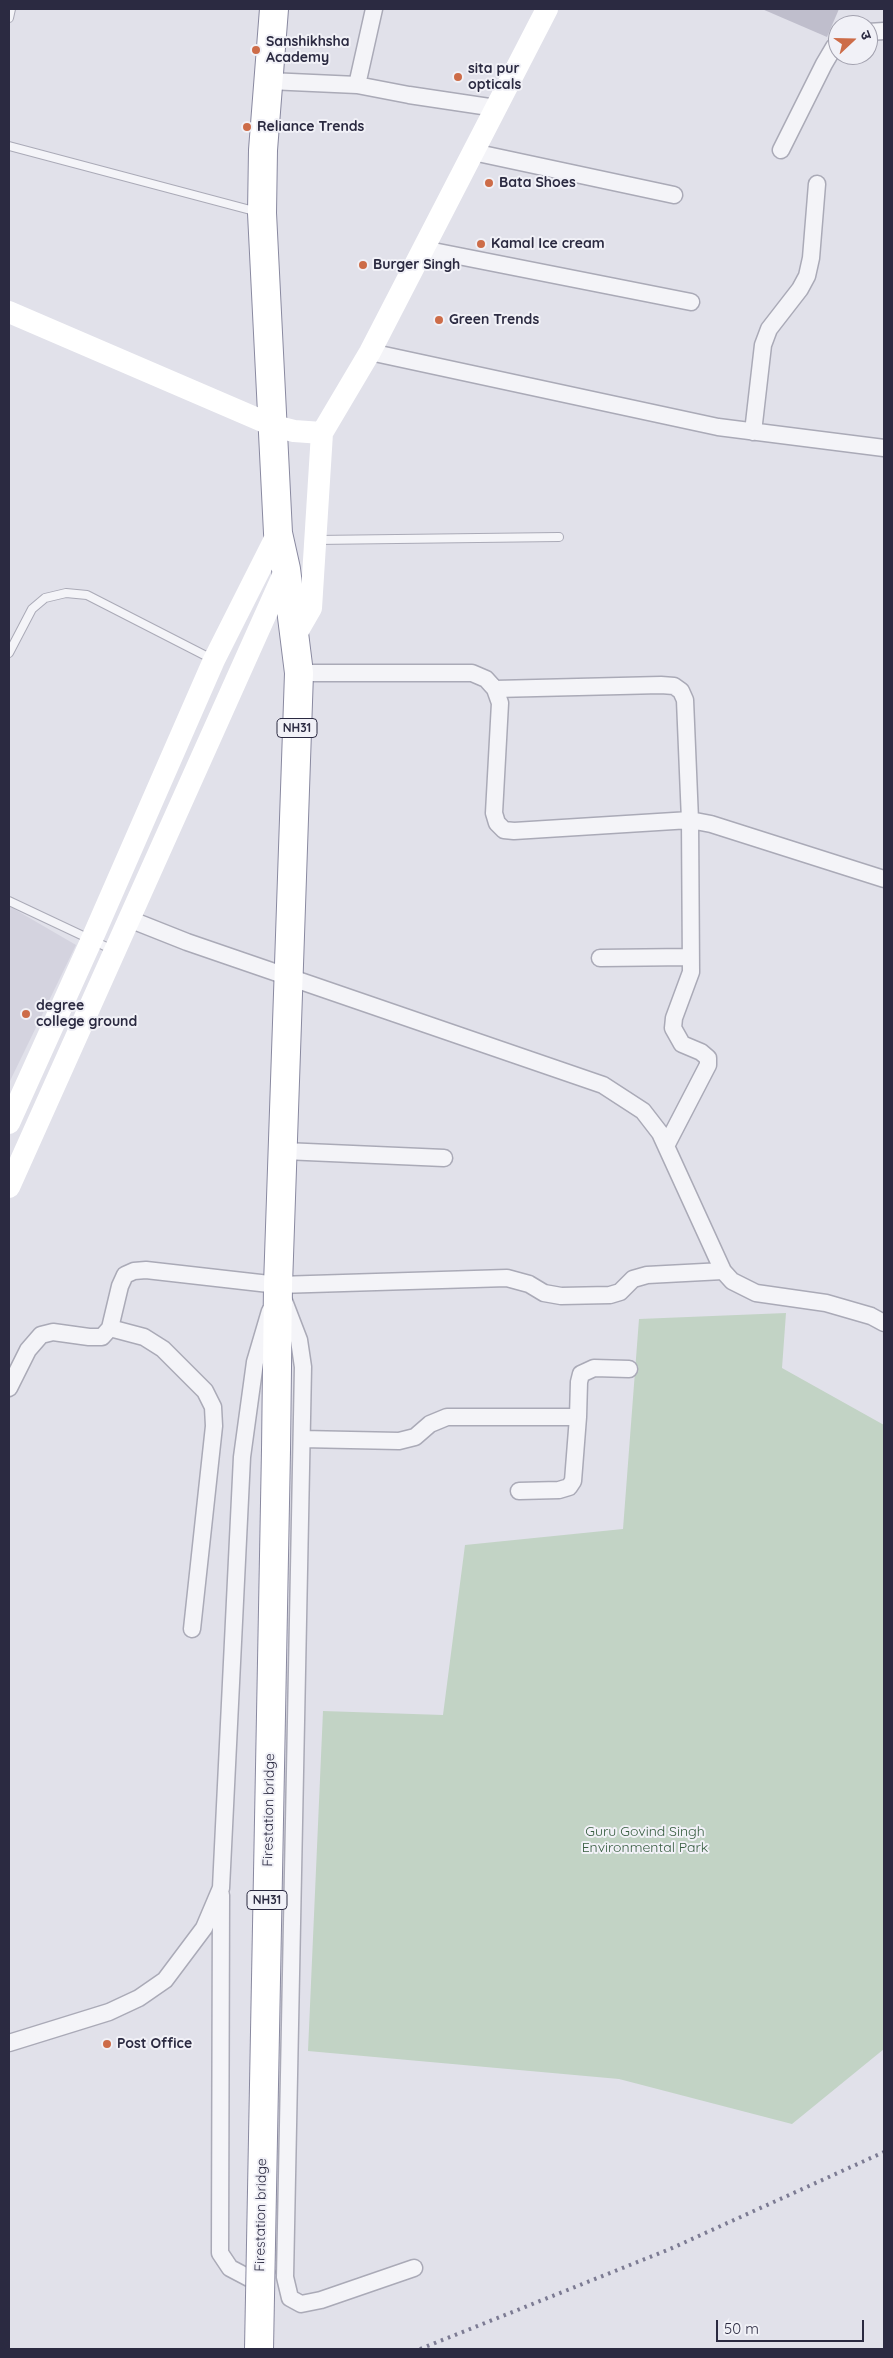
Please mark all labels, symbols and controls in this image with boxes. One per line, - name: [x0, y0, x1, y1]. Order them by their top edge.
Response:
- north arrow: [828, 15, 878, 65]
- text: उ: [856, 28, 876, 42]
- place label: Sanshikhsha Academy: [266, 34, 350, 66]
- marker: Sanshikhsha Academy: [250, 44, 262, 56]
- place label: sita pur opticals: [468, 61, 521, 94]
- marker: sita pur opticals: [452, 71, 464, 83]
- place label: Reliance Trends: [257, 119, 364, 135]
- marker: Reliance Trends: [241, 121, 253, 133]
- place label: Bata Shoes: [499, 175, 576, 191]
- marker: Bata Shoes: [483, 177, 495, 189]
- place label: Kamal Ice cream: [491, 236, 605, 252]
- marker: Kamal Ice cream: [475, 238, 487, 250]
- place label: Burger Singh: [373, 257, 460, 273]
- marker: Burger Singh: [357, 259, 369, 271]
- place label: Green Trends: [449, 312, 539, 328]
- marker: Green Trends: [433, 314, 445, 326]
- road number: NH31: [277, 718, 317, 738]
- place label: degree college ground: [36, 998, 137, 1030]
- marker: degree college ground: [20, 1008, 32, 1020]
- street label: Firestation bridge: [260, 1753, 278, 1867]
- park label: Guru Govind Singh Environmental Park: [582, 1824, 708, 1856]
- road number: NH31: [247, 1890, 287, 1910]
- place label: Post Office: [117, 2036, 192, 2052]
- marker: Post Office: [101, 2038, 113, 2050]
- street label: Firestation bridge: [252, 2158, 270, 2272]
- scale bar: [718, 2310, 866, 2342]
- text: 50 m: [724, 2319, 759, 2338]

